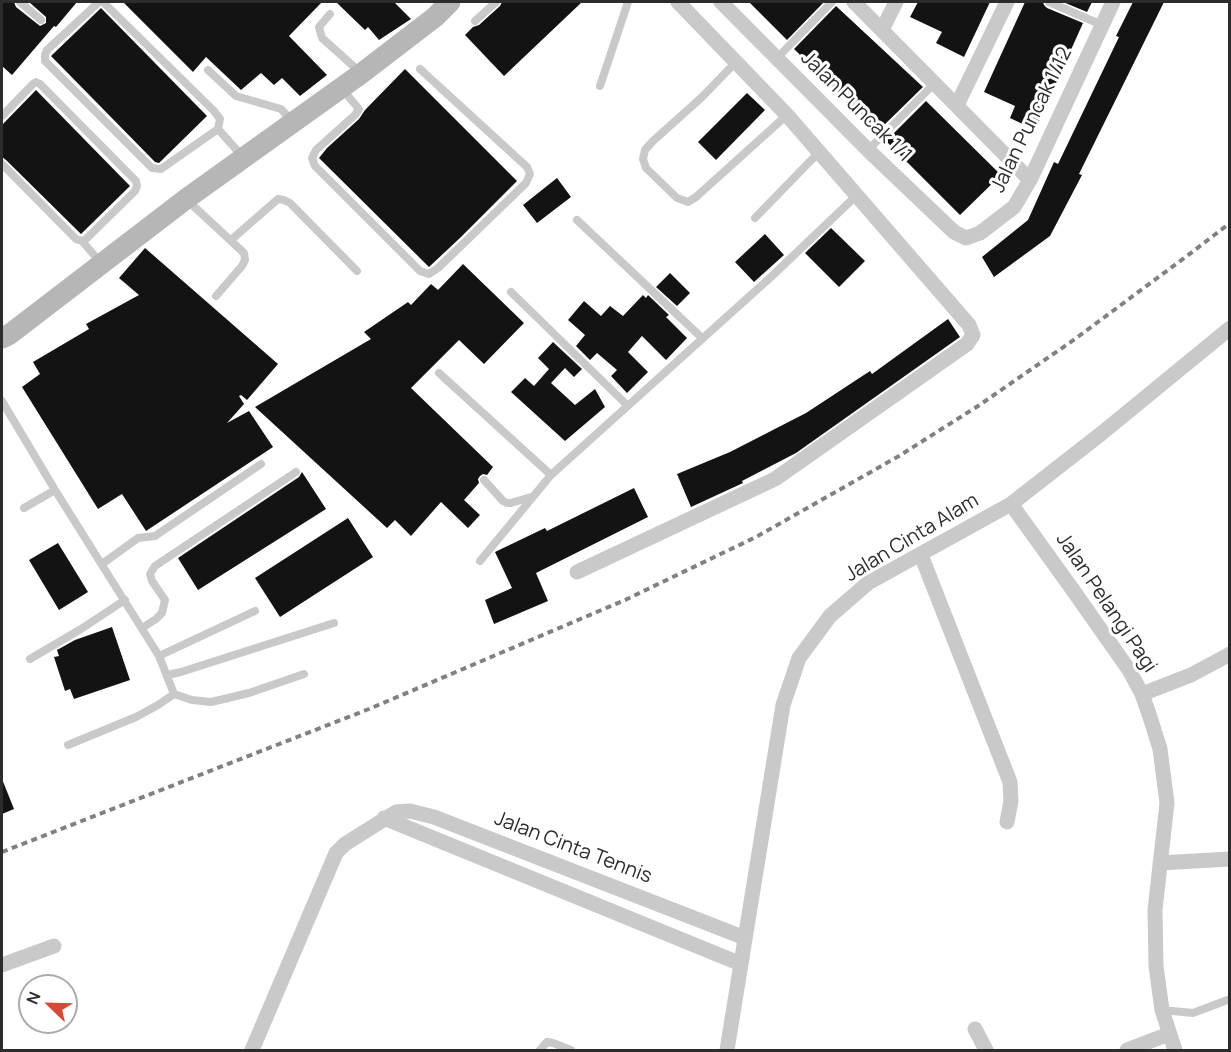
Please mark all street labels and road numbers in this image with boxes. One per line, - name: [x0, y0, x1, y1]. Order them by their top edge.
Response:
- street label: Jalan Puncak 1/12: [986, 43, 1078, 197]
- street label: Jalan Puncak 1/1: [795, 46, 917, 168]
- street label: Jalan Cinta Alam: [841, 489, 983, 587]
- street label: Jalan Pelangi Pagi: [1050, 529, 1162, 677]
- street label: Jalan Cinta Tennis: [491, 807, 655, 889]

